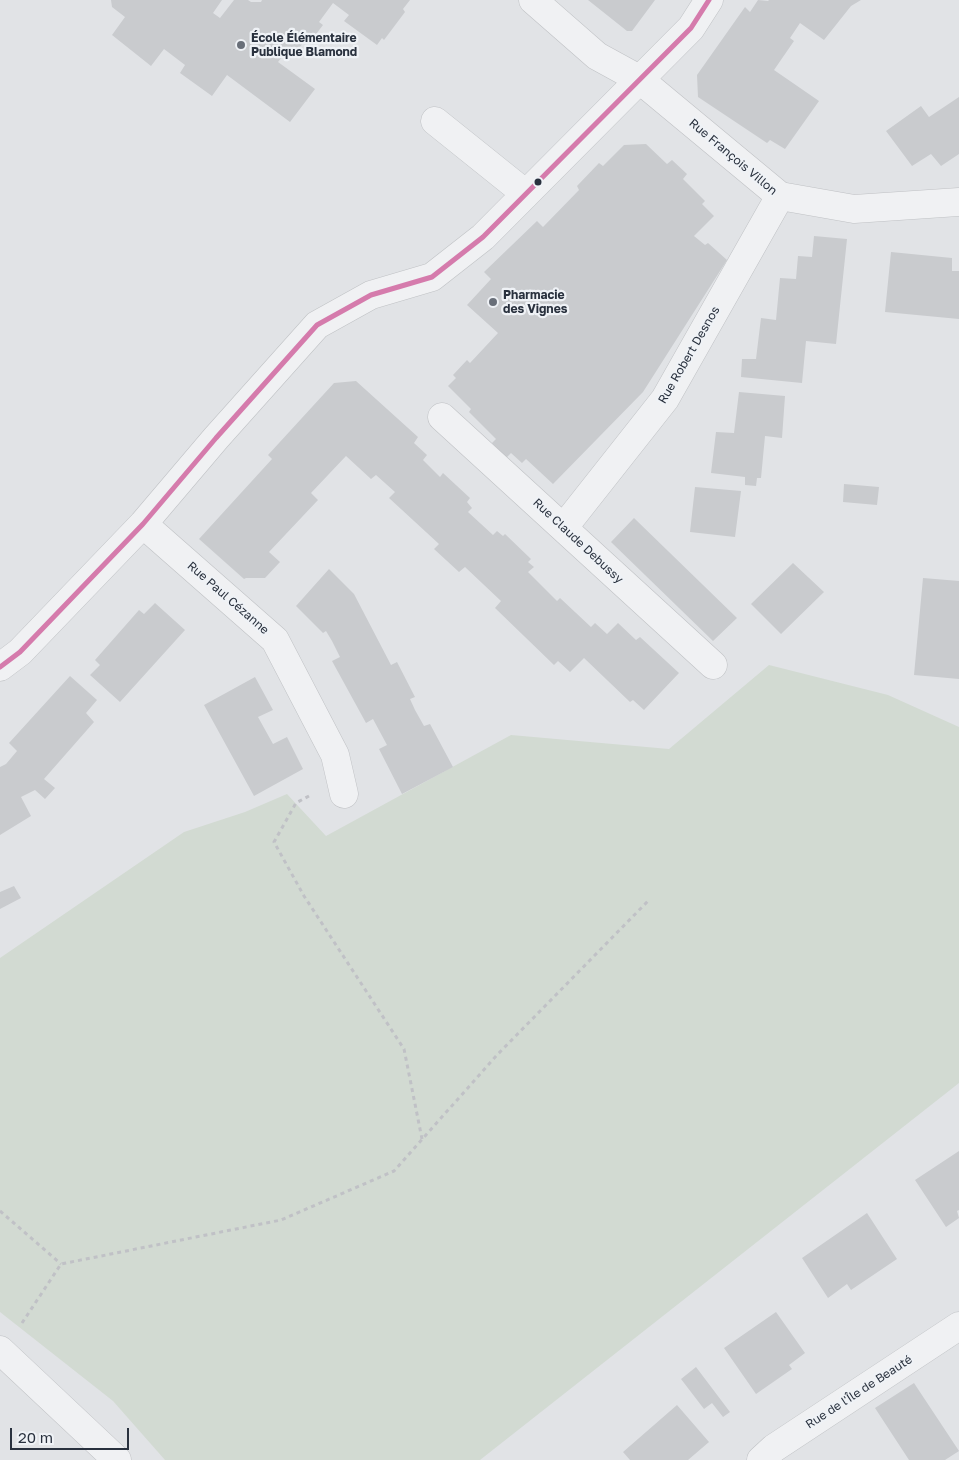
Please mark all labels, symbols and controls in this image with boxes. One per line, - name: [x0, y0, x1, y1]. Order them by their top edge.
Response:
- place label: École Élémentaire Publique Blamond: [251, 31, 357, 59]
- marker: École Élémentaire Publique Blamond: [235, 39, 247, 51]
- street label: Rue François Villon: [686, 116, 780, 198]
- unlabelled marker: [533, 177, 543, 187]
- place label: Pharmacie des Vignes: [503, 288, 567, 316]
- marker: Pharmacie des Vignes: [487, 296, 499, 308]
- street label: Rue Robert Desnos: [655, 304, 723, 406]
- street label: Rue Claude Debussy: [530, 496, 626, 586]
- street label: Rue Paul Cézanne: [184, 559, 272, 637]
- street label: Rue de l'Île de Beauté: [803, 1352, 915, 1432]
- scale bar: [12, 1418, 131, 1450]
- text: 20 m: [18, 1428, 53, 1446]

